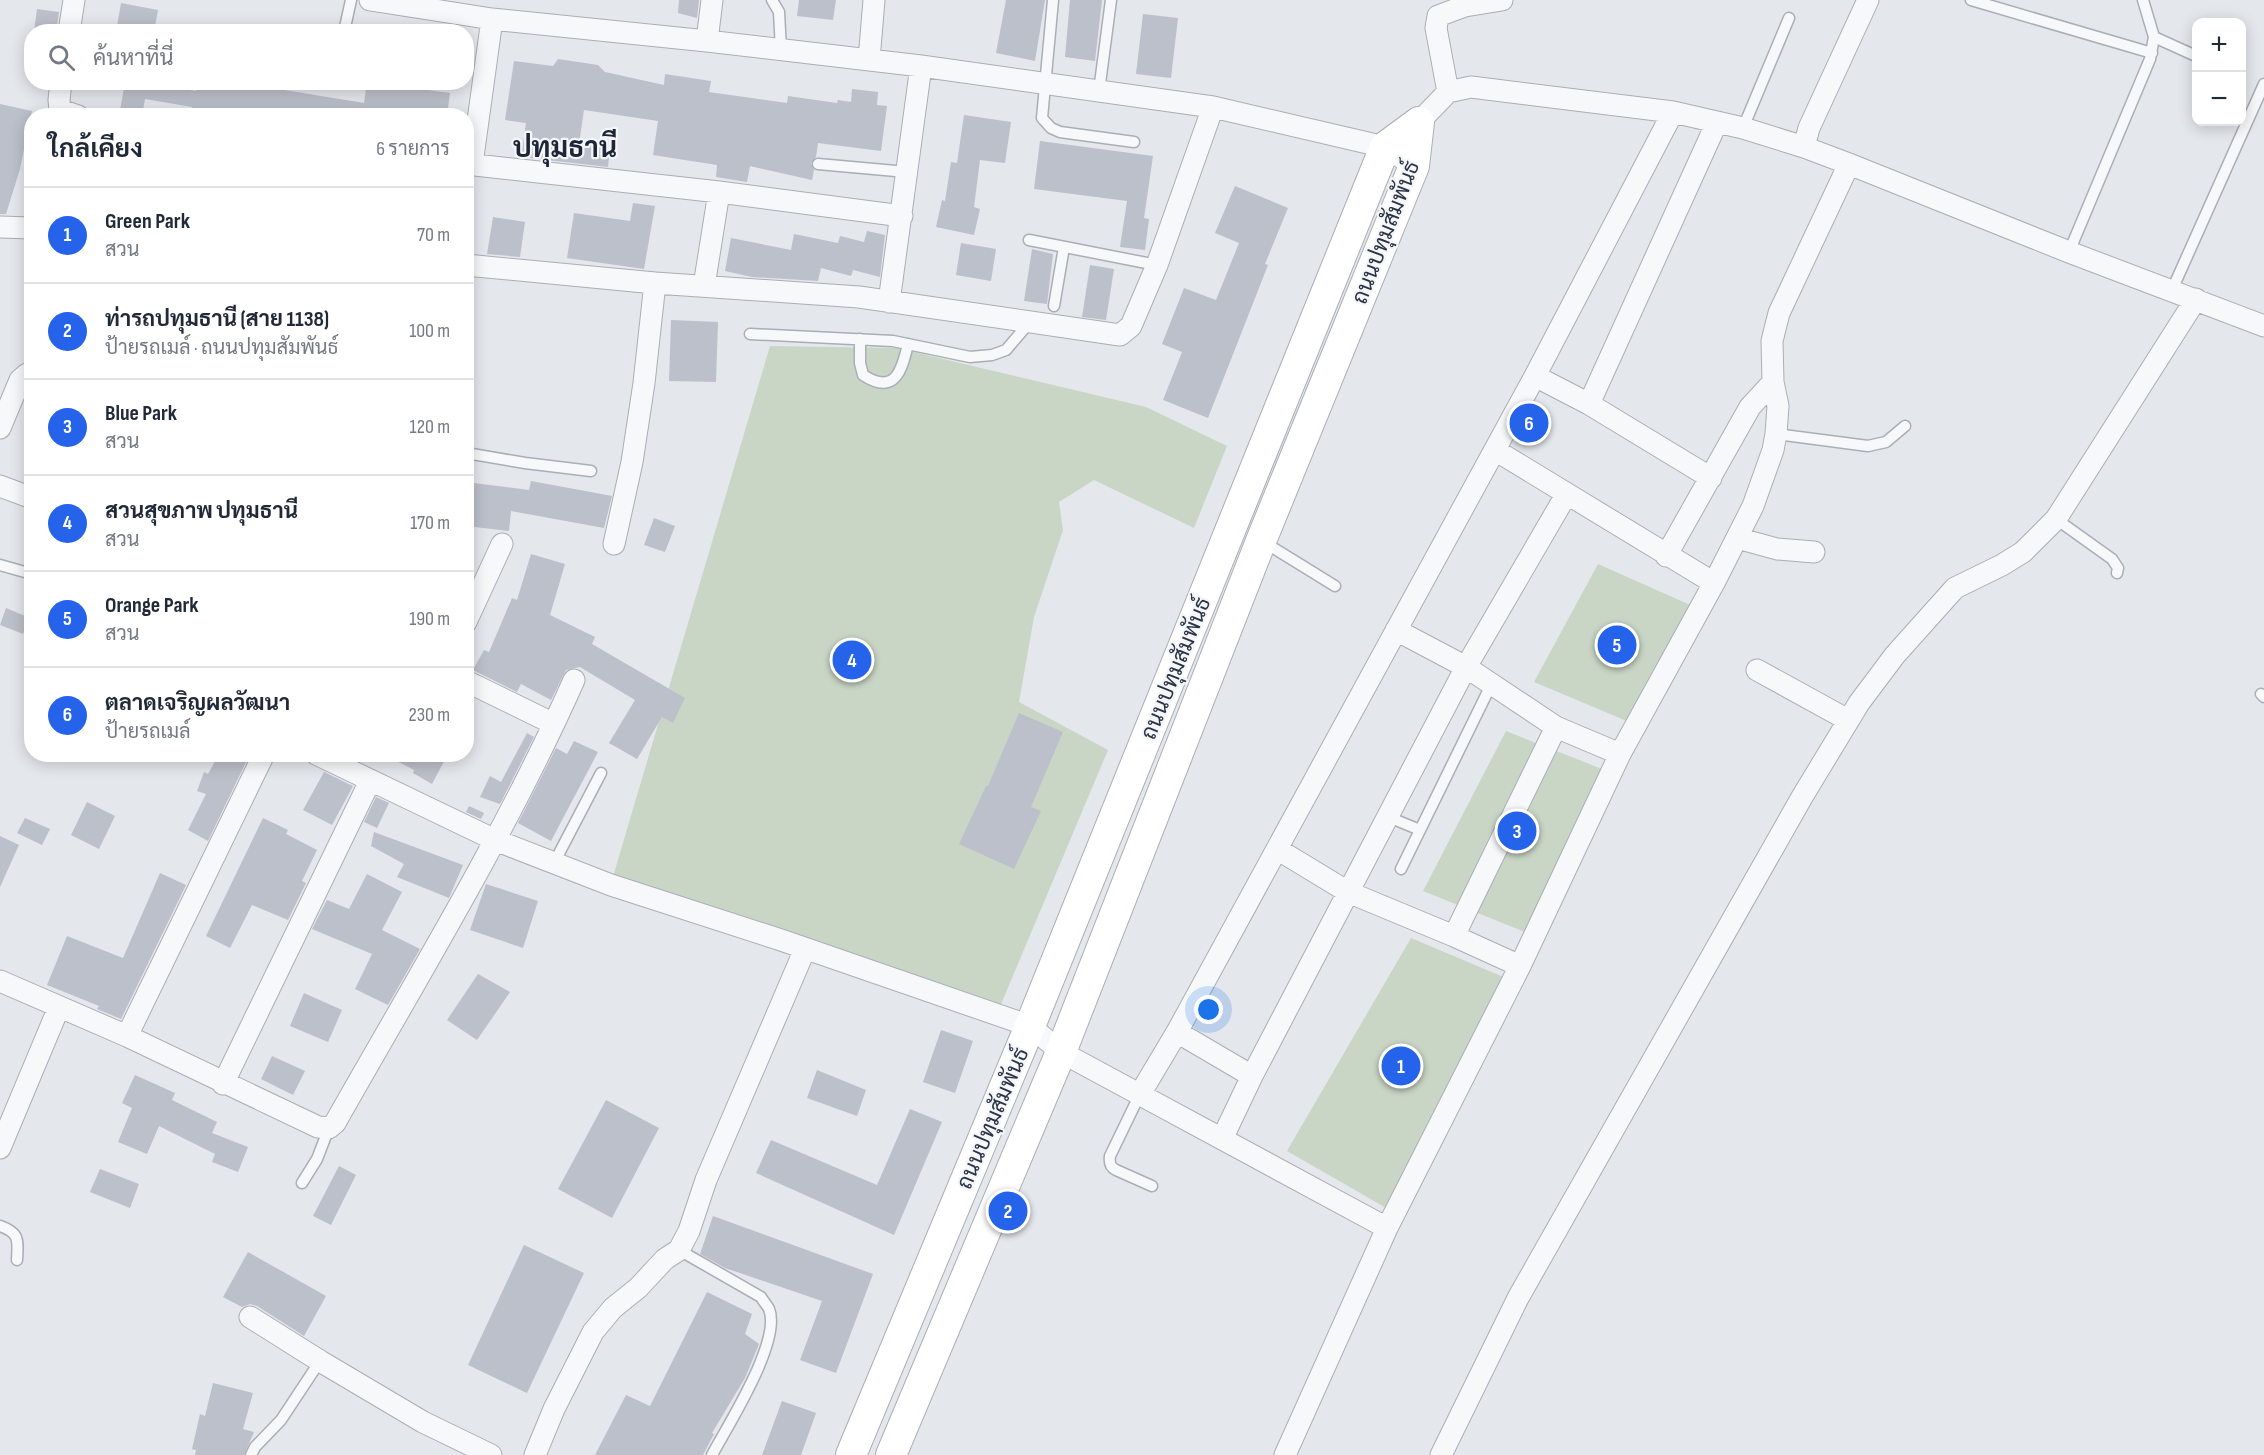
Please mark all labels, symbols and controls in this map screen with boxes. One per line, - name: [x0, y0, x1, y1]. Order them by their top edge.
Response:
- map controls: [2192, 18, 2246, 126]
- button: +: [2192, 18, 2246, 72]
- search box: [24, 24, 474, 90]
- icon: search: [45, 41, 78, 74]
- text: ค้นหาที่นี่: [93, 45, 173, 72]
- button: −: [2192, 72, 2246, 126]
- district label: ปทุมธานี: [513, 129, 617, 167]
- text: ใกล้เคียง: [48, 134, 143, 165]
- text: 6 รายการ: [376, 137, 450, 161]
- street label: ถนนปทุมสัมพันธ์: [1345, 156, 1427, 308]
- text: Green Park: [105, 208, 190, 235]
- text: 1: [64, 223, 71, 247]
- text: 70 m: [417, 223, 450, 247]
- text: สวน: [105, 238, 140, 262]
- text: ท่ารถปทุมธานี (สาย 1138): [105, 306, 329, 333]
- text: 2: [63, 319, 72, 343]
- text: 100 m: [409, 319, 450, 343]
- text: ป้ายรถเมล์ · ถนนปทุมสัมพันธ์: [105, 336, 338, 360]
- text: Blue Park: [105, 400, 177, 427]
- pin: 6: [1510, 400, 1549, 446]
- text: 3: [63, 415, 72, 439]
- text: 120 m: [410, 415, 450, 439]
- text: สวน: [105, 430, 140, 454]
- text: สวนสุขภาพ ปทุมธานี: [105, 498, 298, 525]
- text: 4: [63, 511, 72, 535]
- text: 170 m: [410, 511, 450, 535]
- text: สวน: [105, 528, 140, 552]
- text: Orange Park: [105, 592, 198, 619]
- street label: ถนนปทุมสัมพันธ์: [1134, 593, 1218, 744]
- text: 5: [63, 607, 72, 631]
- text: 190 m: [409, 607, 450, 631]
- text: สวน: [105, 622, 140, 646]
- pin: 5: [1598, 622, 1636, 668]
- pin: 4: [832, 638, 872, 682]
- text: ตลาดเจริญผลวัฒนา: [105, 690, 290, 717]
- text: 6: [63, 703, 72, 727]
- text: 230 m: [408, 703, 450, 727]
- text: ป้ายรถเมล์: [105, 720, 191, 744]
- pin: 3: [1498, 808, 1537, 854]
- your location: [1194, 995, 1223, 1024]
- street label: ถนนปทุมสัมพันธ์: [950, 1043, 1036, 1194]
- pin: 1: [1382, 1044, 1420, 1088]
- pin: 2: [988, 1188, 1028, 1234]

